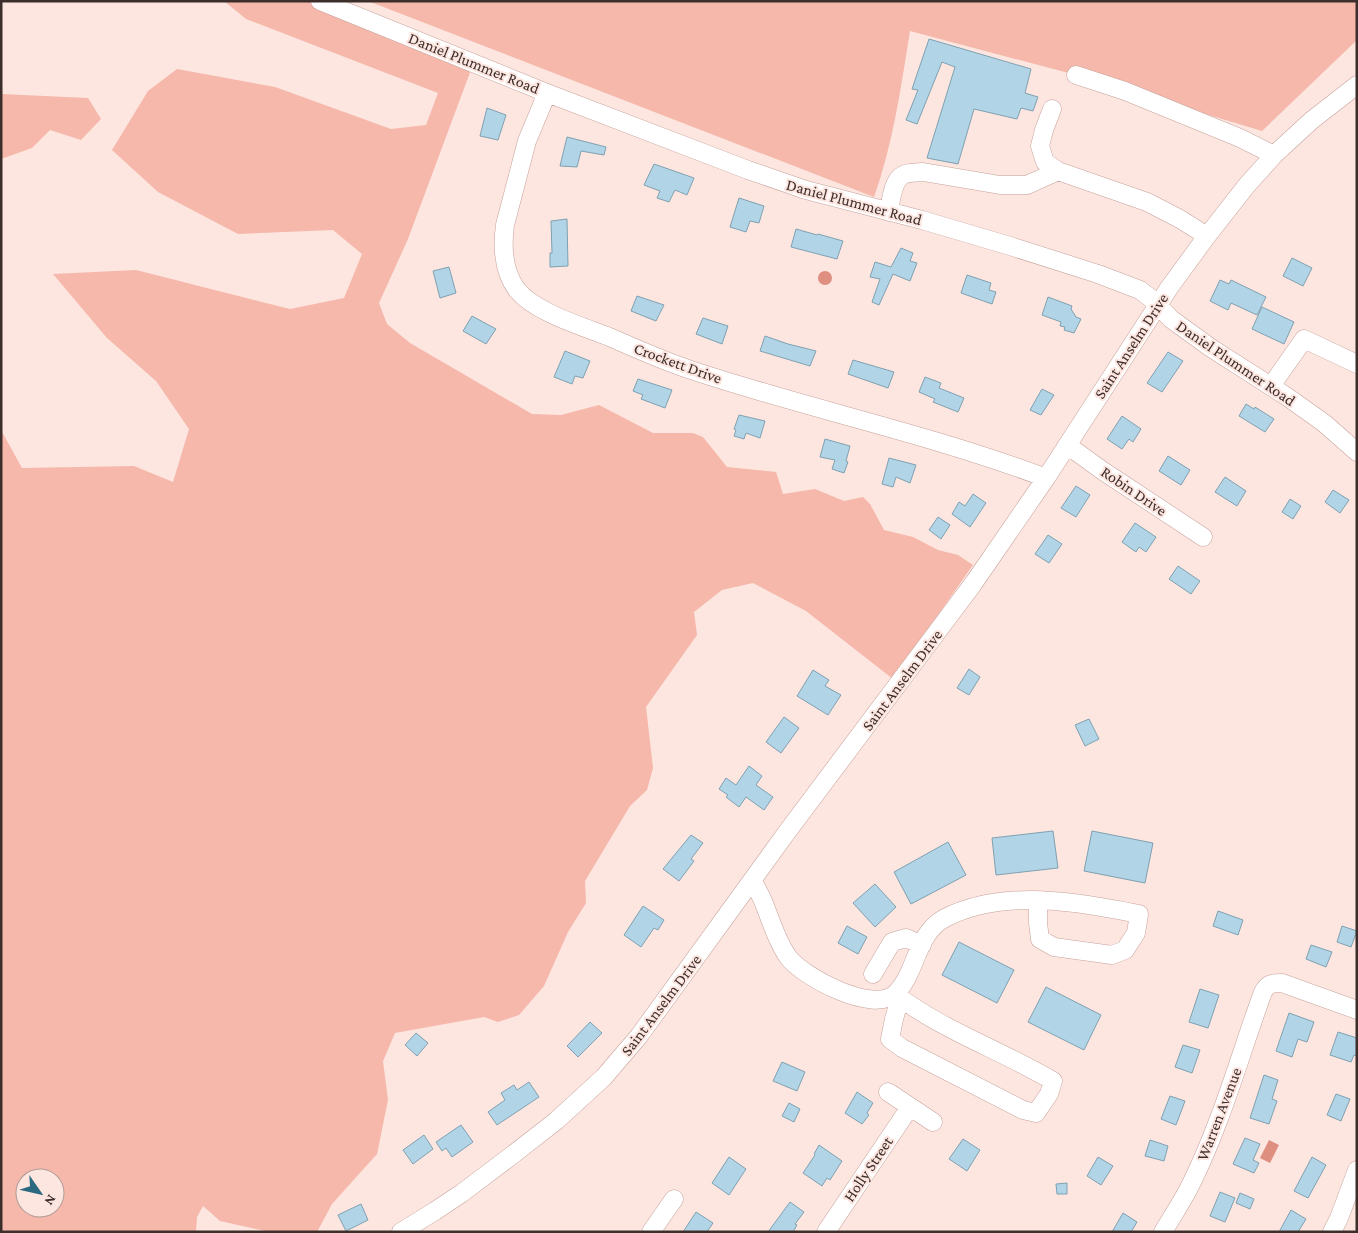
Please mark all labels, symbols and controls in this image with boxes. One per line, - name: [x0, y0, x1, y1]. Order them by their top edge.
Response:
- street label: Daniel Plummer Road: [406, 29, 542, 97]
- street label: Daniel Plummer Road: [784, 176, 924, 228]
- street label: Saint Anselm Drive: [1091, 290, 1171, 402]
- street label: Daniel Plummer Road: [1173, 317, 1299, 409]
- street label: Crockett Drive: [632, 339, 724, 387]
- street label: Robin Drive: [1098, 463, 1170, 519]
- street label: Saint Anselm Drive: [859, 626, 945, 734]
- street label: Saint Anselm Drive: [618, 951, 704, 1059]
- street label: Warren Avenue: [1193, 1065, 1245, 1163]
- street label: Holly Street: [840, 1133, 897, 1205]
- north arrow: [15, 1168, 65, 1218]
- text: N: [41, 1192, 60, 1209]

